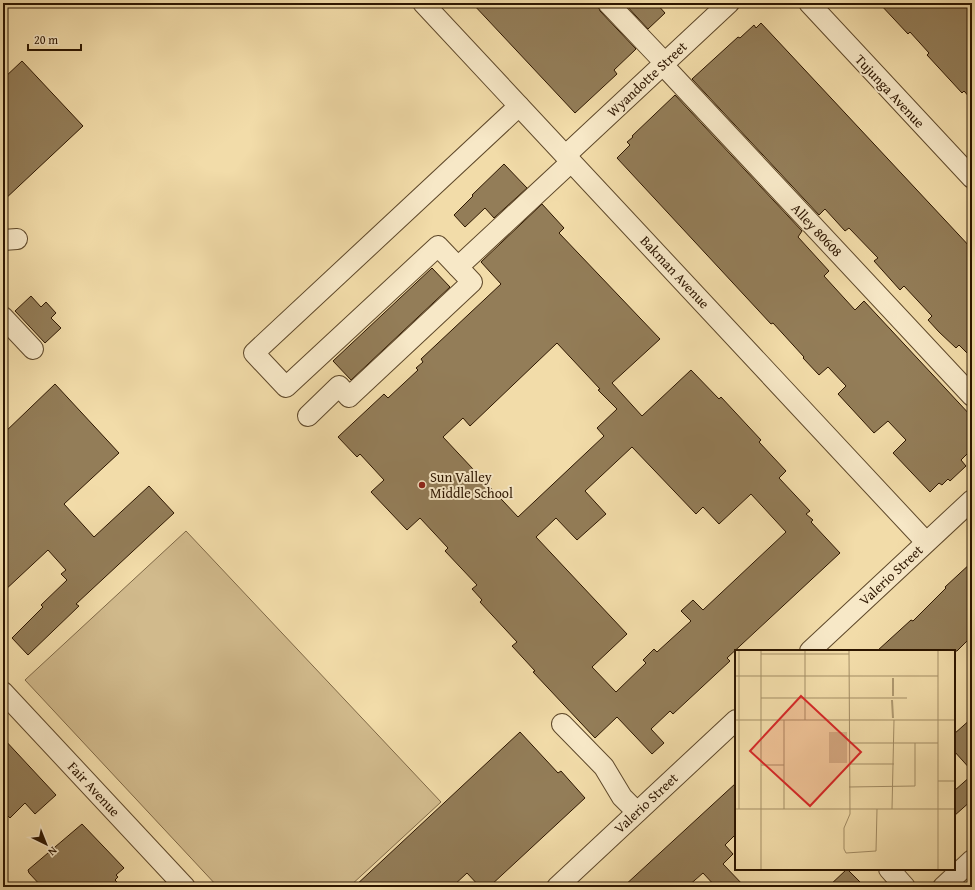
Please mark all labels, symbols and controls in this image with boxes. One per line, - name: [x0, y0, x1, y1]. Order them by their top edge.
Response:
- scale bar: [28, 26, 81, 52]
- text: 20 m: [34, 31, 58, 48]
- street label: Wyandotte Street: [603, 37, 691, 121]
- street label: Tujunga Avenue: [851, 50, 930, 133]
- street label: Alley 80608: [787, 199, 847, 261]
- street label: Bakman Avenue: [636, 231, 715, 313]
- place label: Sun Valley Middle School: [430, 467, 513, 503]
- marker: Sun Valley Middle School: [417, 480, 427, 490]
- street label: Valerio Street: [855, 540, 927, 610]
- inset map: [735, 650, 955, 870]
- street label: Fair Avenue: [63, 757, 125, 821]
- street label: Valerio Street: [610, 768, 682, 838]
- north arrow: [26, 824, 66, 864]
- text: N: [44, 843, 61, 860]

